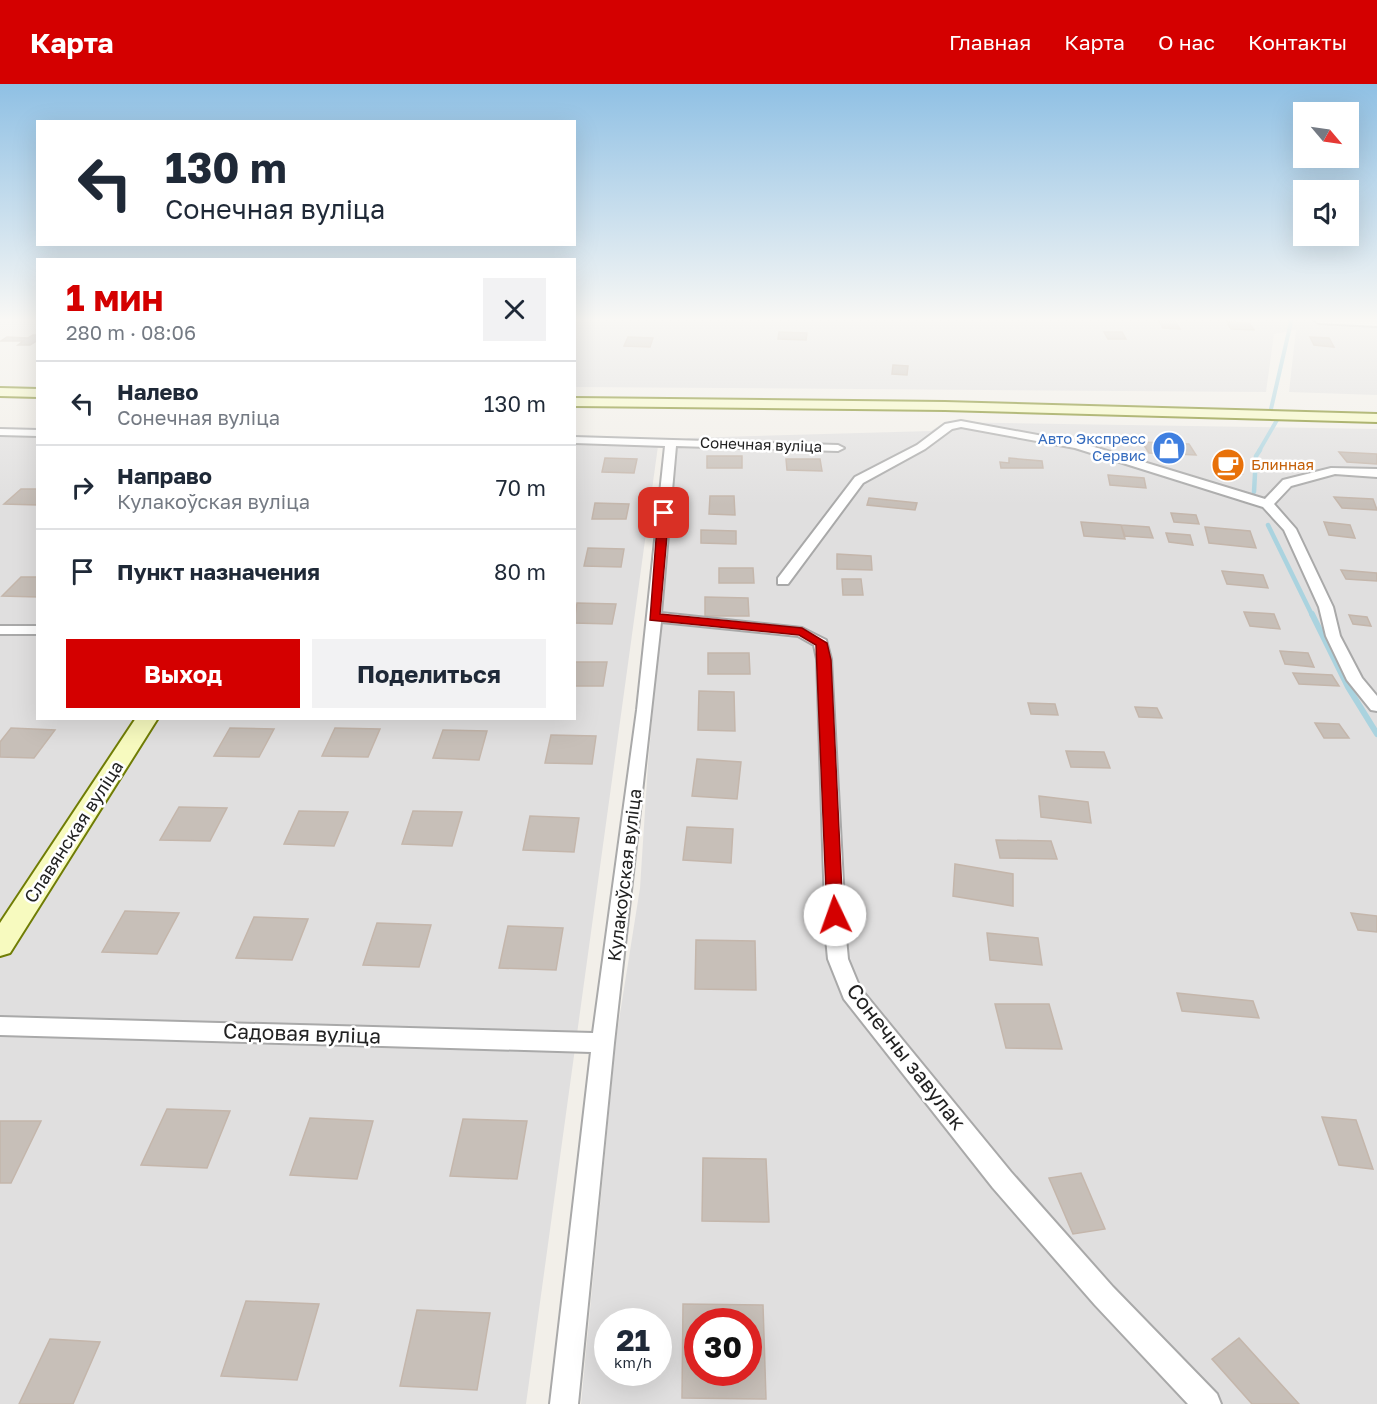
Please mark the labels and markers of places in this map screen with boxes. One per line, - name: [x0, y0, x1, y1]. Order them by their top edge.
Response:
- place label: Авто Экспресс Сервис: [1038, 429, 1146, 464]
- shop icon: Авто Экспресс Сервис: [1151, 430, 1187, 466]
- cafe icon: Блинная: [1210, 447, 1246, 483]
- place label: Блинная: [1251, 455, 1314, 473]
- pin: [638, 487, 689, 538]

